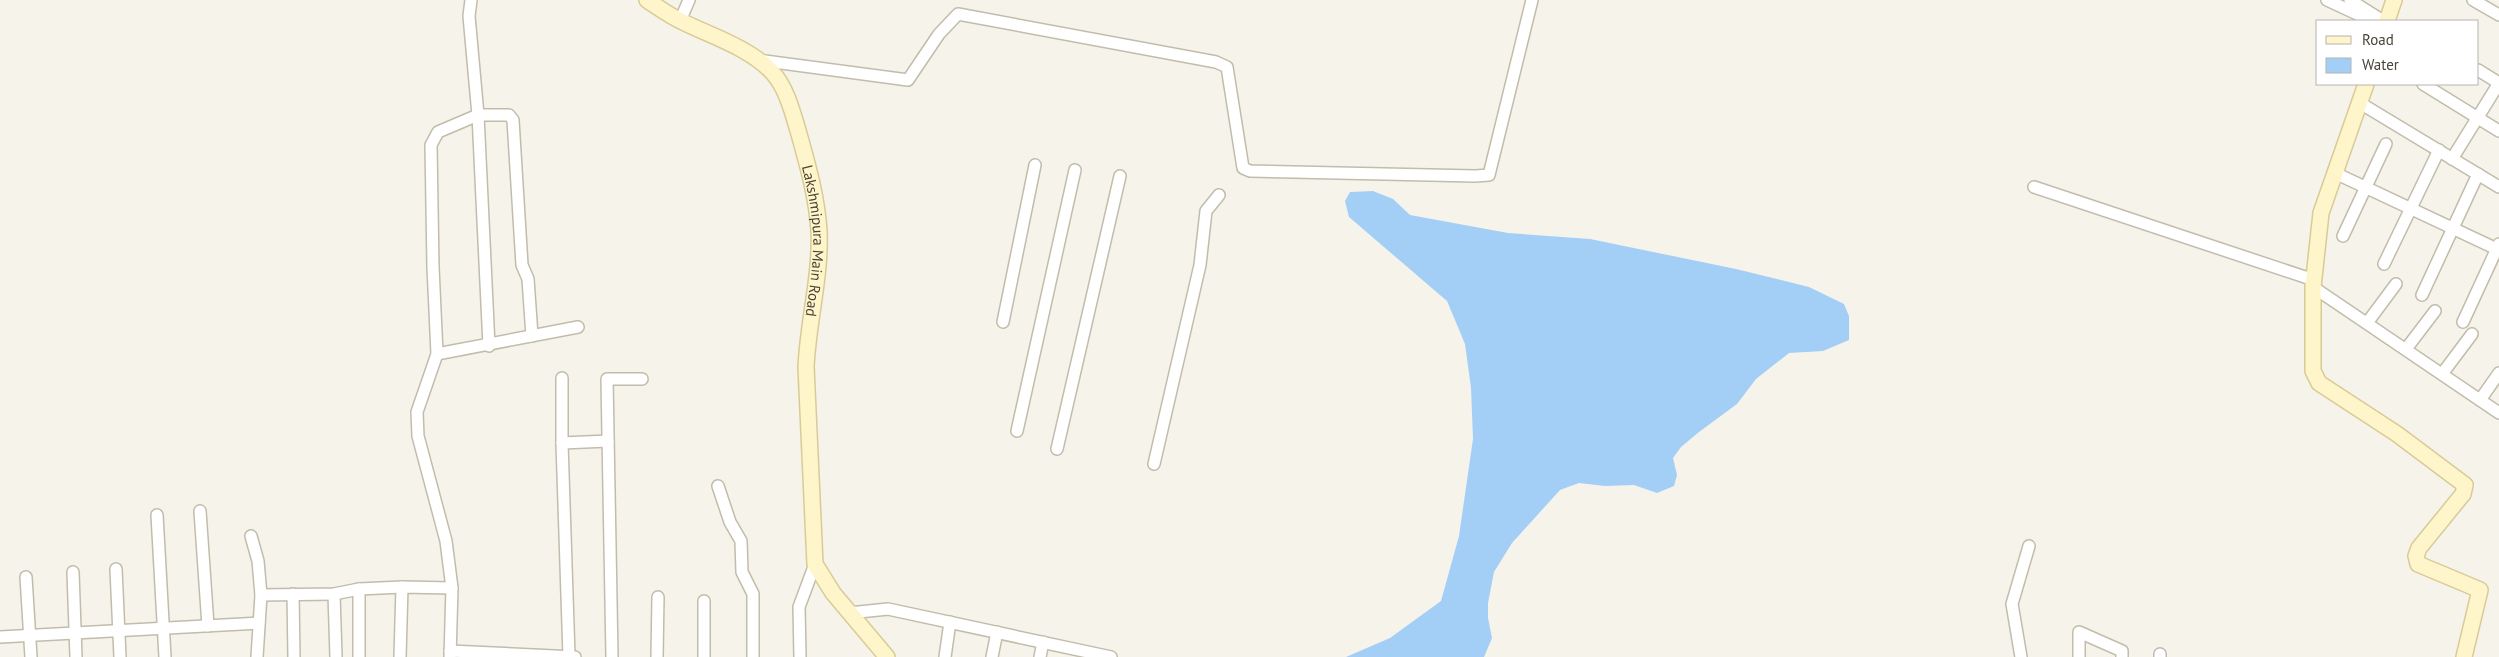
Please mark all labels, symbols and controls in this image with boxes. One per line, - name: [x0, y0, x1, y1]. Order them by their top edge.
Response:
- legend: [2316, 20, 2479, 85]
- text: Road: [2362, 30, 2394, 49]
- text: Water: [2362, 55, 2399, 74]
- street label: Lakshmipura Main Road: [798, 163, 829, 318]

